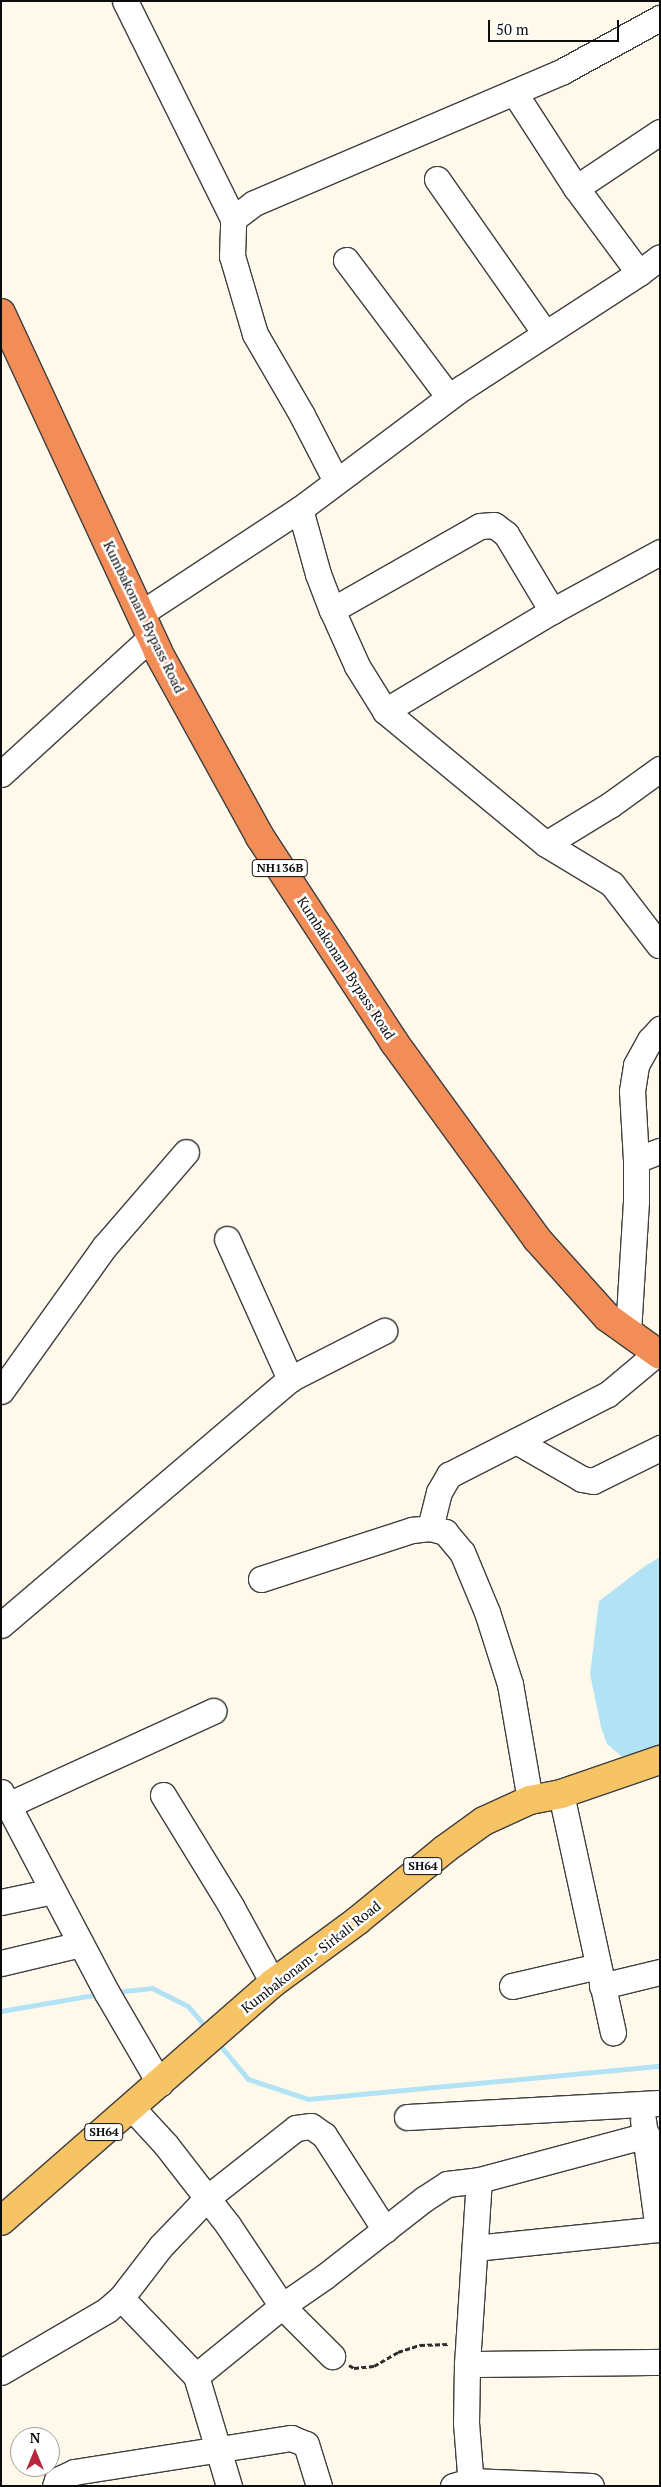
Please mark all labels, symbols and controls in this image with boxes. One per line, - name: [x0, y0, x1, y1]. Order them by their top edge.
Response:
- scale bar: [491, 10, 622, 42]
- text: 50 m: [496, 19, 529, 39]
- street label: Kumbakonam Bypass Road: [100, 538, 188, 696]
- road number: NH136B: [251, 858, 309, 878]
- street label: Kumbakonam Bypass Road: [293, 893, 399, 1043]
- road number: SH64: [403, 1856, 443, 1875]
- street label: Kumbakonam - Sirkali Road: [238, 1897, 384, 2017]
- road number: SH64: [84, 2122, 124, 2142]
- north arrow: [10, 2427, 60, 2477]
- text: N: [30, 2428, 40, 2447]

